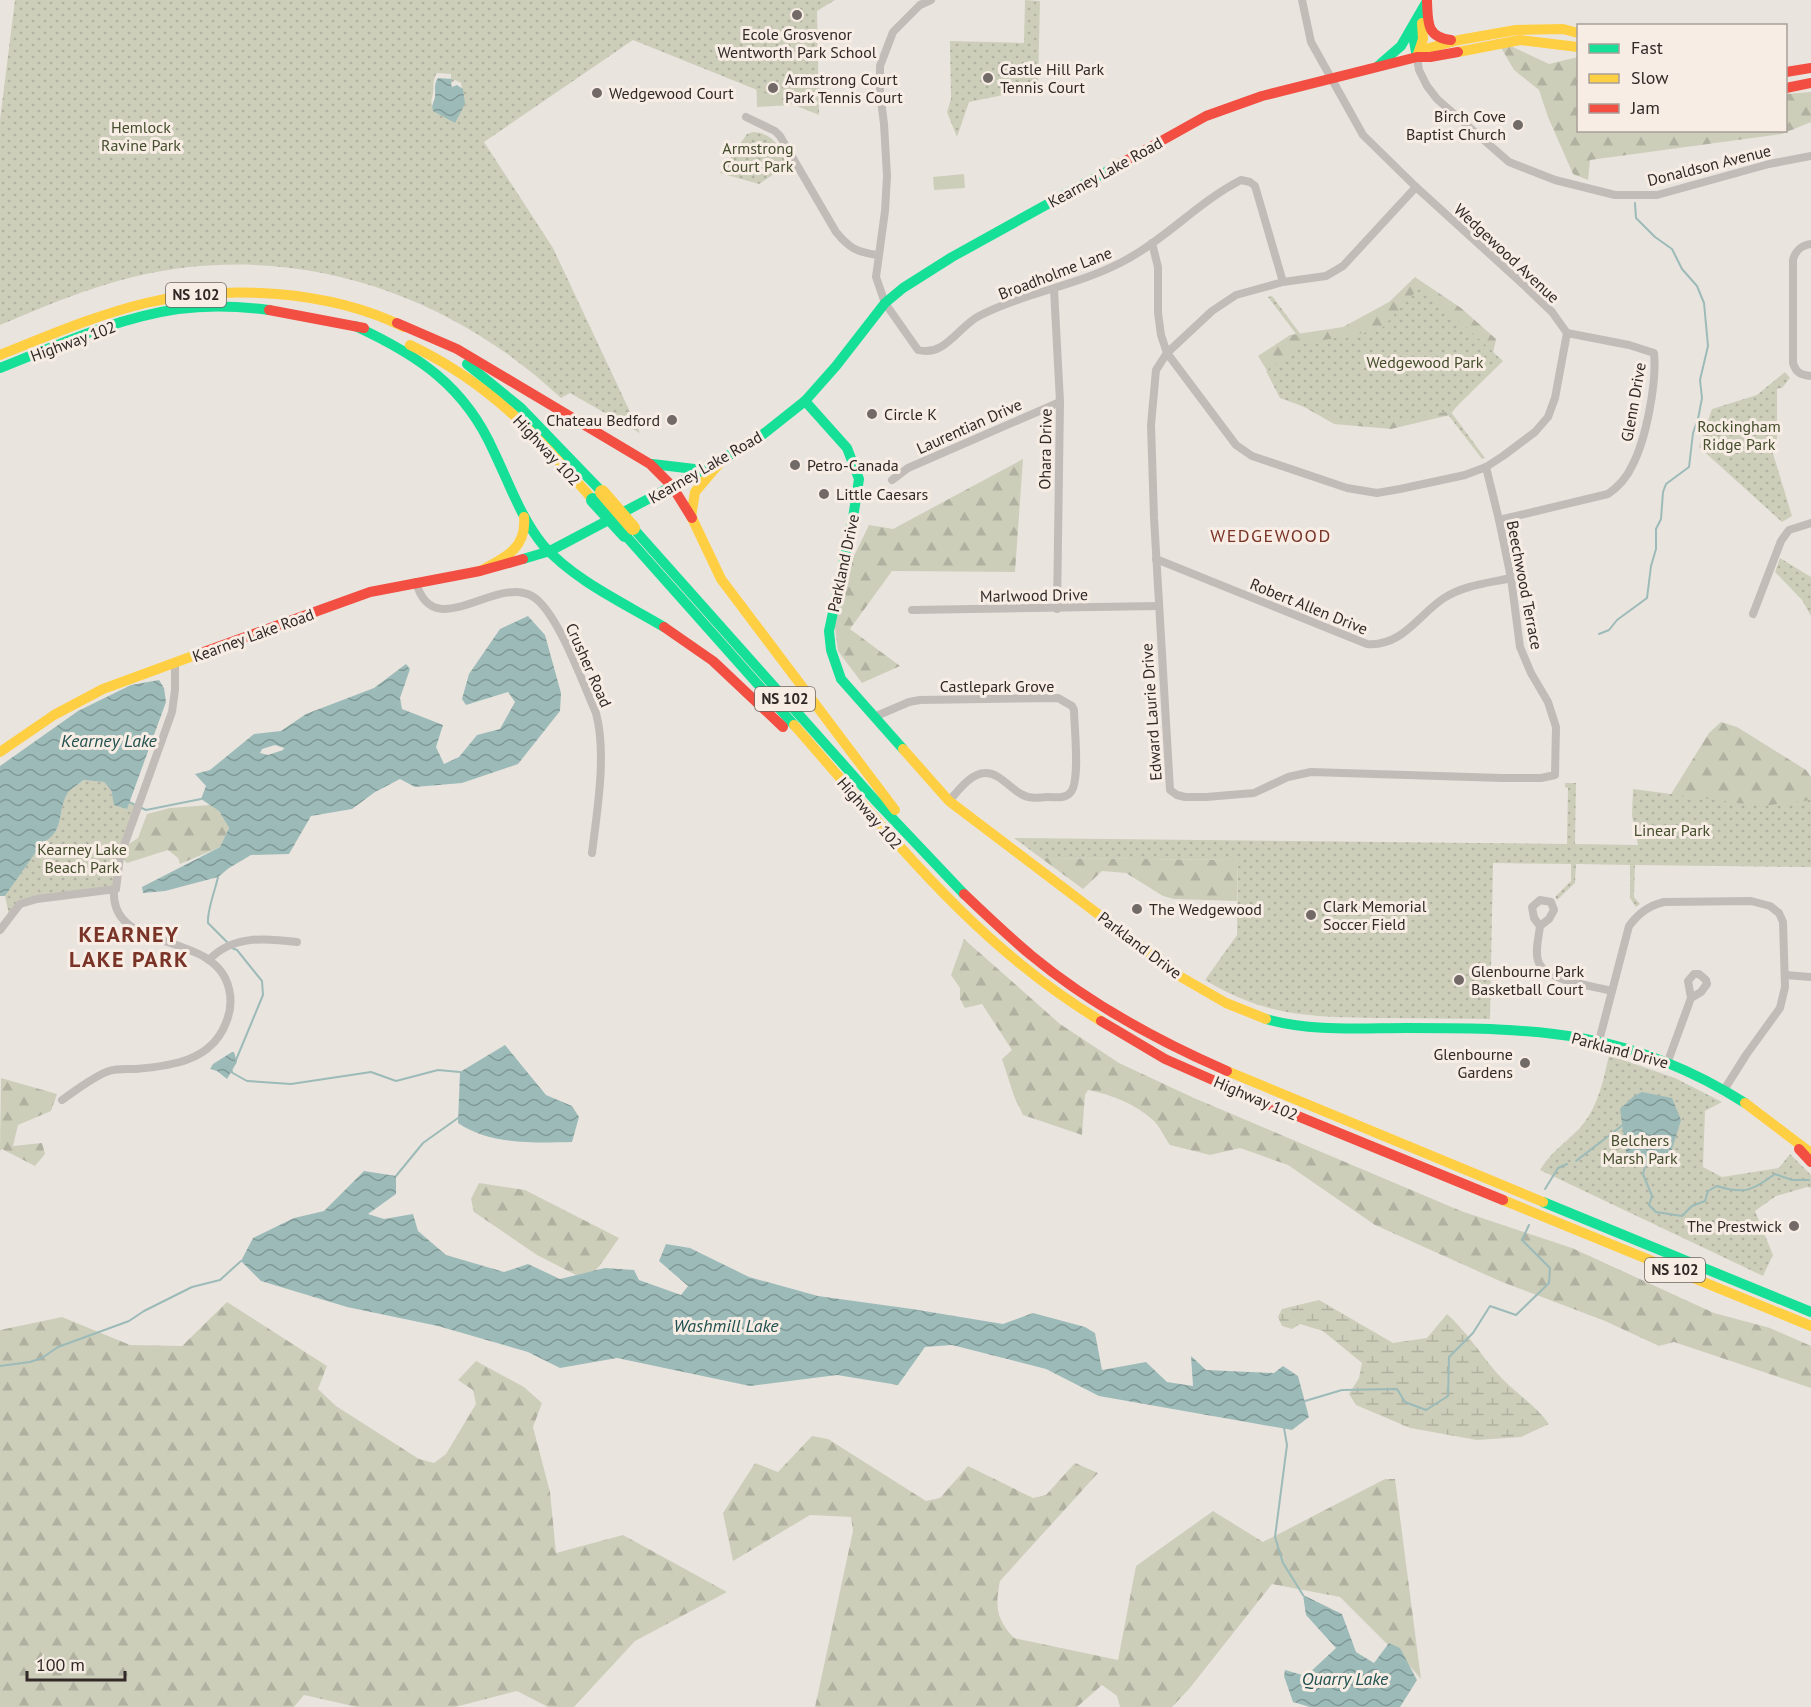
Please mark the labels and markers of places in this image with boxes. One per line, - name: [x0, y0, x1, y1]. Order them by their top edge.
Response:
- marker: Ecole Grosvenor Wentworth Park School: [790, 8, 804, 22]
- place label: Ecole Grosvenor Wentworth Park School: [718, 24, 877, 62]
- place label: Castle Hill Park Tennis Court: [1000, 59, 1104, 97]
- place label: Armstrong Court Park Tennis Court: [785, 69, 903, 107]
- marker: Castle Hill Park Tennis Court: [981, 71, 995, 85]
- marker: Armstrong Court Park Tennis Court: [766, 81, 780, 95]
- place label: Wedgewood Court: [609, 83, 734, 103]
- marker: Wedgewood Court: [590, 86, 604, 100]
- place label: Birch Cove Baptist Church: [1406, 106, 1506, 144]
- marker: Birch Cove Baptist Church: [1511, 118, 1525, 132]
- place label: Circle K: [884, 404, 937, 424]
- marker: Circle K: [865, 407, 879, 421]
- place label: Chateau Bedford: [546, 410, 660, 430]
- marker: Chateau Bedford: [665, 413, 679, 427]
- place label: Petro-Canada: [807, 455, 899, 475]
- marker: Petro-Canada: [788, 458, 802, 472]
- place label: Little Caesars: [836, 484, 929, 504]
- marker: Little Caesars: [817, 487, 831, 501]
- place label: Clark Memorial Soccer Field: [1323, 896, 1427, 934]
- place label: The Wedgewood: [1149, 899, 1262, 919]
- marker: The Wedgewood: [1130, 902, 1144, 916]
- marker: Clark Memorial Soccer Field: [1304, 908, 1318, 922]
- place label: Glenbourne Park Basketball Court: [1471, 961, 1585, 999]
- marker: Glenbourne Park Basketball Court: [1452, 973, 1466, 987]
- place label: Glenbourne Gardens: [1433, 1044, 1513, 1082]
- marker: Glenbourne Gardens: [1518, 1056, 1532, 1070]
- place label: The Prestwick: [1687, 1216, 1782, 1236]
- marker: The Prestwick: [1787, 1219, 1801, 1233]

